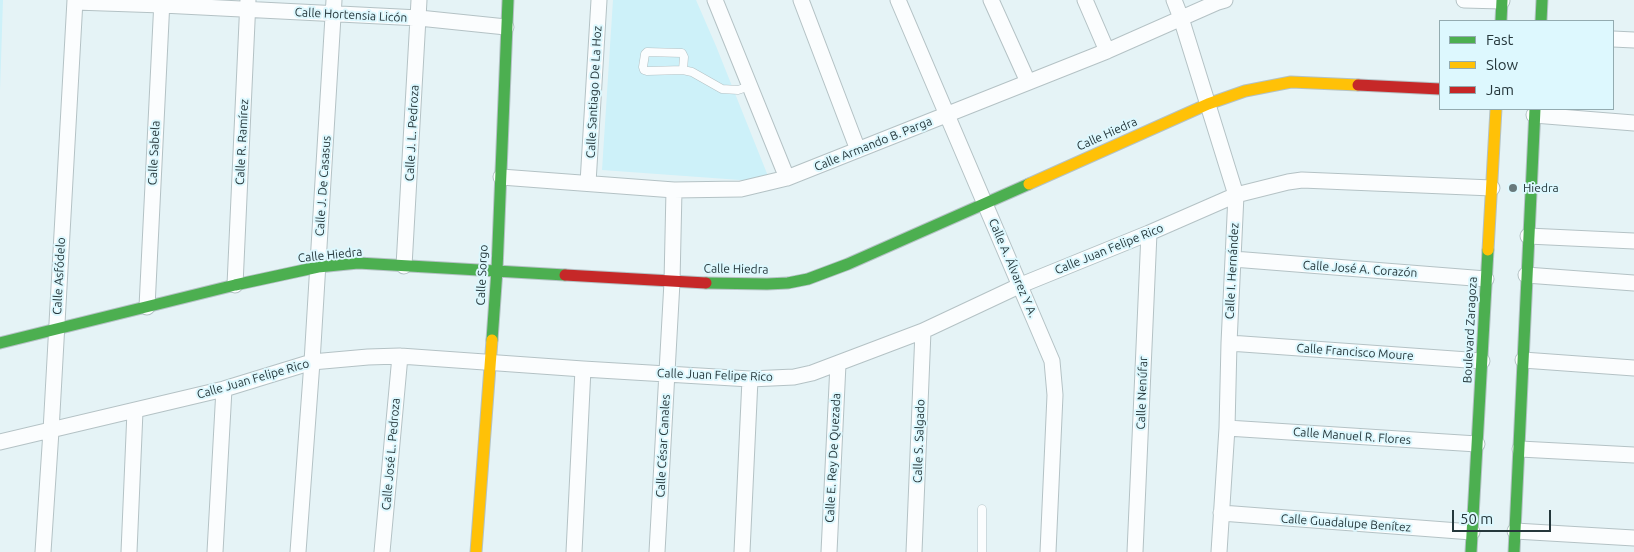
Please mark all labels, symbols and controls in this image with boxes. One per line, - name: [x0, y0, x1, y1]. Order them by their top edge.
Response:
- street label: Calle Hortensia Licón: [294, 5, 408, 25]
- legend: [1439, 20, 1614, 110]
- street label: Calle Santiago De La Hoz: [583, 25, 605, 159]
- text: Fast: [1486, 31, 1513, 48]
- text: Slow: [1486, 56, 1518, 73]
- text: Jam: [1486, 81, 1514, 98]
- street label: Calle J. L. Pedroza: [402, 84, 422, 182]
- street label: Calle R. Ramírez: [233, 99, 251, 185]
- street label: Calle Armando B. Parga: [812, 114, 934, 174]
- street label: Calle Hiedra: [1074, 114, 1140, 154]
- street label: Calle Sabela: [145, 120, 163, 186]
- street label: Calle J. De Casasus: [312, 135, 334, 237]
- place label: Hiedra: [1523, 181, 1559, 195]
- marker: Hiedra: [1507, 182, 1519, 194]
- street label: Calle A. Álvarez Y A.: [986, 216, 1040, 320]
- street label: Calle Juan Felipe Rico: [1052, 221, 1166, 277]
- street label: Calle I. Hernández: [1222, 222, 1242, 320]
- street label: Calle Asfódelo: [50, 237, 68, 315]
- street label: Calle Hiedra: [297, 244, 363, 266]
- street label: Calle Sorgo: [473, 244, 491, 306]
- street label: Calle José A. Corazón: [1302, 258, 1418, 280]
- street label: Calle Hiedra: [703, 261, 769, 277]
- street label: Boulevard Zaragoza: [1460, 276, 1480, 384]
- street label: Calle Francisco Moure: [1296, 341, 1414, 363]
- street label: Calle Juan Felipe Rico: [195, 356, 311, 402]
- street label: Calle Nenúfar: [1134, 356, 1150, 430]
- street label: Calle Juan Felipe Rico: [657, 366, 773, 384]
- street label: Calle E. Rey De Quezada: [822, 393, 844, 523]
- street label: Calle César Canales: [653, 394, 673, 498]
- street label: Calle José L. Pedroza: [379, 397, 403, 511]
- street label: Calle S. Salgado: [910, 399, 928, 483]
- street label: Calle Manuel R. Flores: [1293, 425, 1411, 447]
- scale bar: [1454, 500, 1553, 532]
- text: 50 m: [1460, 510, 1493, 527]
- street label: Calle Guadalupe Benítez: [1280, 511, 1412, 535]

